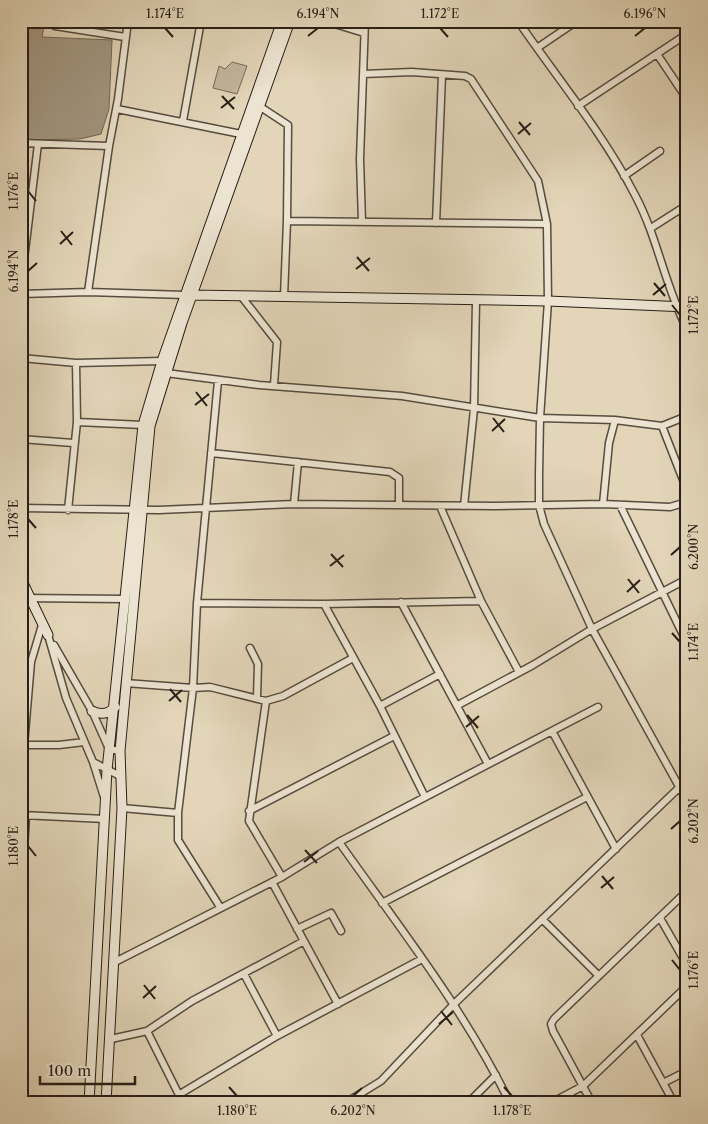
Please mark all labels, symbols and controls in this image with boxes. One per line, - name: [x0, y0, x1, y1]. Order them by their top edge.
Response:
- text: 1.174°E: [146, 6, 184, 21]
- text: 6.194°N: [297, 6, 340, 21]
- text: 1.172°E: [421, 6, 459, 21]
- text: 6.196°N: [624, 6, 667, 21]
- text: 1.176°E: [6, 172, 21, 210]
- text: 6.194°N: [6, 249, 21, 292]
- text: 1.172°E: [686, 296, 701, 334]
- text: 1.178°E: [6, 500, 21, 538]
- text: 6.200°N: [686, 524, 701, 570]
- text: 1.174°E: [686, 623, 701, 661]
- text: 6.202°N: [686, 798, 701, 844]
- text: 1.180°E: [6, 826, 21, 866]
- text: 1.176°E: [686, 951, 701, 989]
- scale bar: [40, 1054, 135, 1086]
- text: 100 m: [48, 1061, 91, 1080]
- text: 1.180°E: [217, 1103, 257, 1118]
- text: 6.202°N: [330, 1103, 376, 1118]
- text: 1.178°E: [493, 1103, 531, 1118]

